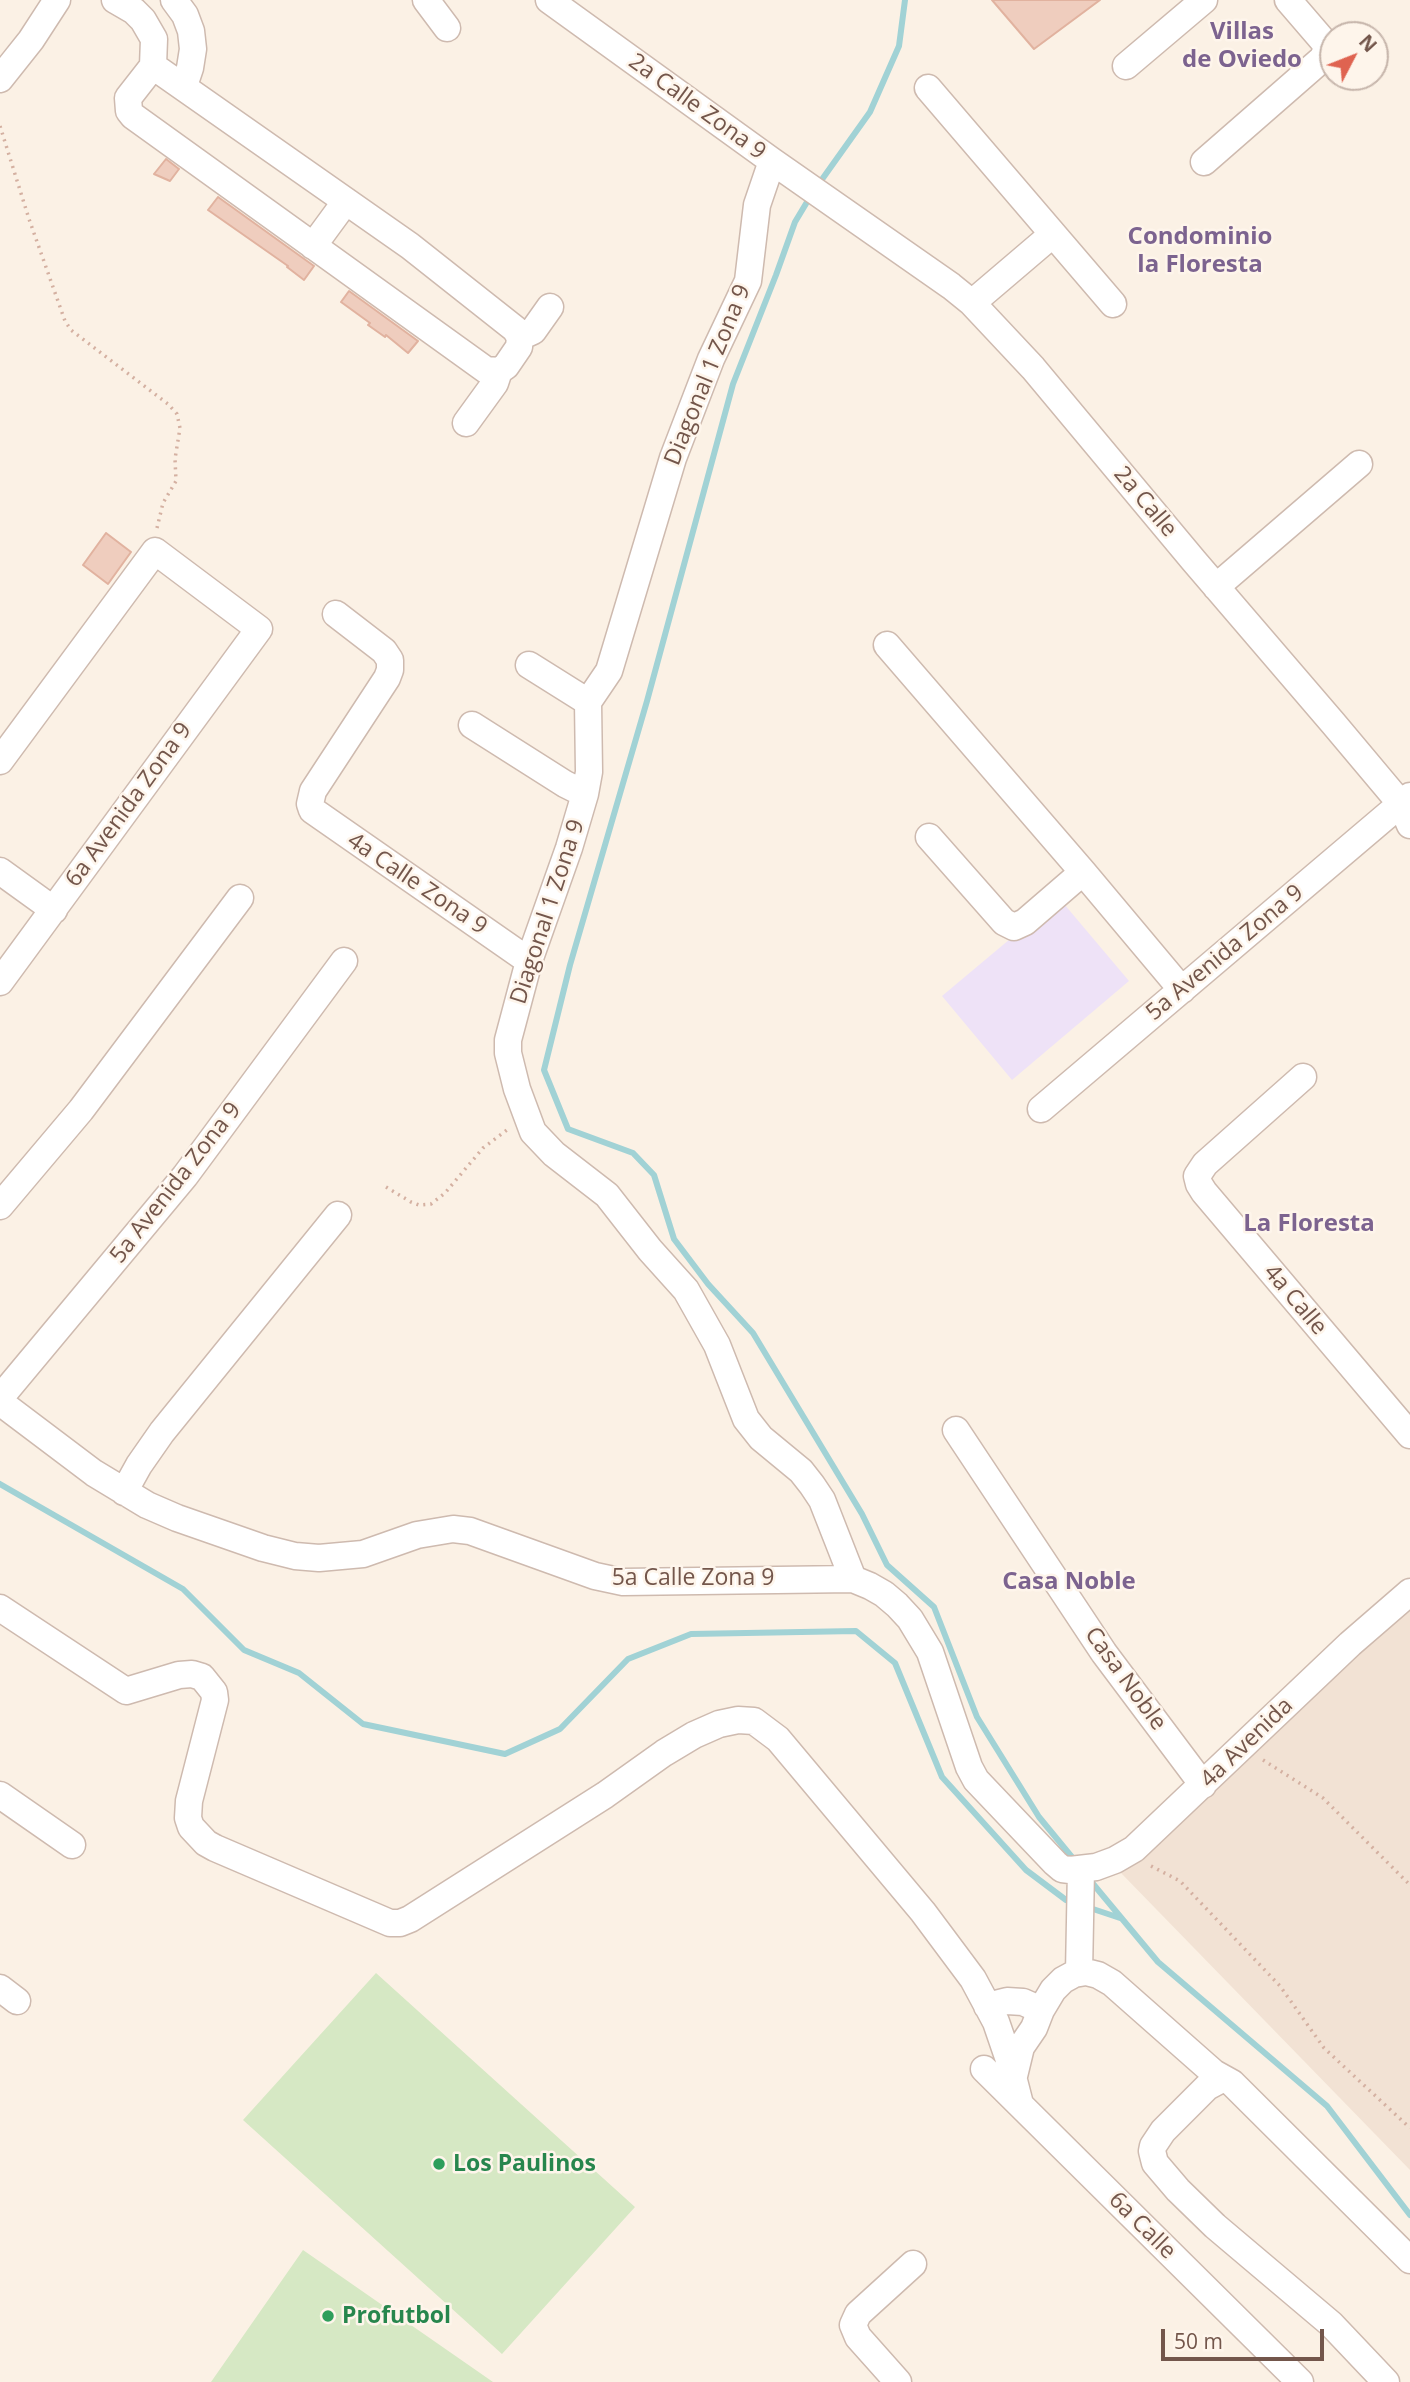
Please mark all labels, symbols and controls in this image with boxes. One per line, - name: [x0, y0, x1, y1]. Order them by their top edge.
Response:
- district label: Villas de Oviedo: [1182, 18, 1302, 74]
- north arrow: [1319, 21, 1389, 91]
- text: N: [1353, 29, 1383, 58]
- street label: 2a Calle Zona 9: [623, 48, 771, 166]
- district label: Condominio la Floresta: [1128, 223, 1272, 279]
- street label: Diagonal 1 Zona 9: [659, 281, 757, 469]
- street label: 2a Calle: [1108, 461, 1182, 543]
- street label: 6a Avenida Zona 9: [60, 717, 198, 893]
- street label: Diagonal 1 Zona 9: [505, 816, 591, 1008]
- street label: 4a Calle Zona 9: [342, 827, 492, 941]
- street label: 5a Avenida Zona 9: [1141, 879, 1309, 1027]
- street label: 5a Avenida Zona 9: [105, 1097, 247, 1269]
- district label: La Floresta: [1243, 1210, 1375, 1238]
- street label: 4a Calle: [1258, 1259, 1332, 1341]
- street label: 5a Calle Zona 9: [612, 1564, 774, 1592]
- district label: Casa Noble: [1002, 1568, 1136, 1596]
- street label: Casa Noble: [1078, 1622, 1172, 1736]
- street label: 4a Avenida: [1195, 1692, 1299, 1794]
- place label: Los Paulinos: [453, 2150, 596, 2178]
- marker: Los Paulinos: [431, 2156, 447, 2172]
- street label: 6a Calle: [1103, 2187, 1181, 2265]
- place label: Profutbol: [342, 2302, 451, 2330]
- marker: Profutbol: [320, 2308, 336, 2324]
- scale bar: [1165, 2316, 1328, 2360]
- text: 50 m: [1174, 2327, 1223, 2355]

